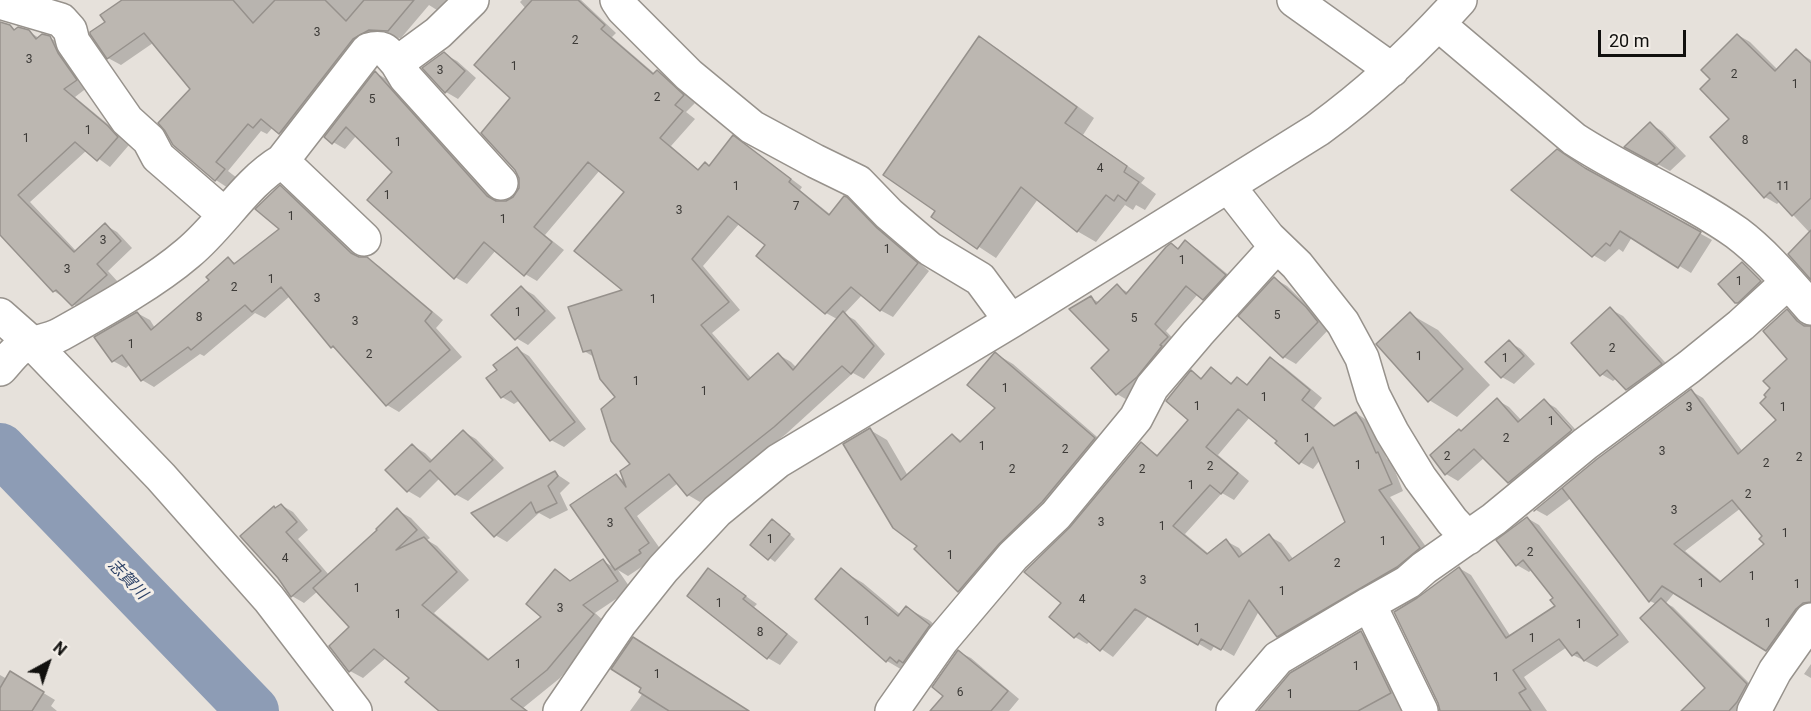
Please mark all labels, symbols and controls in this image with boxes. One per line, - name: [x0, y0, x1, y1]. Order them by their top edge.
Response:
- scale bar: [1601, 18, 1690, 56]
- house number: 3: [314, 26, 320, 40]
- text: 20 m: [1609, 30, 1649, 51]
- house number: 2: [572, 34, 578, 48]
- house number: 3: [26, 53, 32, 67]
- house number: 1: [511, 60, 517, 74]
- house number: 3: [437, 64, 443, 78]
- house number: 2: [1731, 68, 1737, 82]
- house number: 1: [1792, 78, 1798, 92]
- house number: 2: [654, 91, 660, 105]
- house number: 5: [369, 93, 375, 107]
- house number: 1: [85, 124, 91, 138]
- house number: 1: [23, 132, 29, 146]
- house number: 8: [1742, 134, 1748, 148]
- house number: 1: [395, 136, 401, 150]
- house number: 4: [1097, 162, 1103, 176]
- house number: 1: [733, 180, 739, 194]
- house number: 11: [1776, 180, 1790, 194]
- house number: 1: [384, 189, 390, 203]
- house number: 7: [793, 200, 799, 214]
- house number: 3: [676, 204, 682, 218]
- house number: 1: [288, 210, 294, 224]
- house number: 1: [500, 213, 506, 227]
- house number: 3: [100, 234, 106, 248]
- house number: 1: [884, 243, 890, 257]
- house number: 1: [1179, 254, 1185, 268]
- house number: 3: [64, 263, 70, 277]
- house number: 1: [268, 273, 274, 287]
- house number: 1: [1736, 275, 1742, 289]
- house number: 2: [231, 281, 237, 295]
- house number: 3: [314, 292, 320, 306]
- house number: 1: [650, 293, 656, 307]
- house number: 1: [515, 306, 521, 320]
- house number: 5: [1274, 309, 1280, 323]
- house number: 8: [196, 311, 202, 325]
- house number: 5: [1131, 312, 1137, 326]
- house number: 3: [352, 315, 358, 329]
- house number: 1: [128, 338, 134, 352]
- house number: 2: [1609, 342, 1615, 356]
- house number: 2: [366, 348, 372, 362]
- house number: 1: [1416, 350, 1422, 364]
- house number: 1: [1502, 352, 1508, 366]
- house number: 1: [633, 375, 639, 389]
- house number: 1: [1002, 382, 1008, 396]
- house number: 1: [701, 385, 707, 399]
- house number: 1: [1261, 391, 1267, 405]
- house number: 1: [1194, 400, 1200, 414]
- house number: 3: [1686, 401, 1692, 415]
- house number: 1: [1780, 401, 1786, 415]
- house number: 1: [1548, 415, 1554, 429]
- house number: 1: [1304, 432, 1310, 446]
- house number: 2: [1503, 432, 1509, 446]
- house number: 1: [979, 440, 985, 454]
- house number: 2: [1062, 443, 1068, 457]
- house number: 3: [1659, 445, 1665, 459]
- house number: 2: [1444, 450, 1450, 464]
- house number: 2: [1796, 451, 1802, 465]
- house number: 2: [1763, 457, 1769, 471]
- house number: 1: [1355, 459, 1361, 473]
- house number: 2: [1207, 460, 1213, 474]
- house number: 2: [1009, 463, 1015, 477]
- house number: 2: [1139, 463, 1145, 477]
- house number: 1: [1188, 479, 1194, 493]
- house number: 2: [1745, 488, 1751, 502]
- house number: 3: [1671, 504, 1677, 518]
- house number: 3: [1098, 516, 1104, 530]
- house number: 3: [607, 517, 613, 531]
- house number: 1: [1159, 520, 1165, 534]
- house number: 1: [1782, 527, 1788, 541]
- house number: 1: [767, 533, 773, 547]
- house number: 1: [1380, 535, 1386, 549]
- house number: 2: [1527, 546, 1533, 560]
- house number: 1: [947, 549, 953, 563]
- house number: 4: [282, 552, 288, 566]
- water label: 志賀川: [103, 556, 151, 604]
- house number: 2: [1334, 557, 1340, 571]
- house number: 1: [1749, 570, 1755, 584]
- house number: 3: [1140, 574, 1146, 588]
- house number: 1: [1698, 577, 1704, 591]
- house number: 1: [1794, 578, 1800, 592]
- house number: 1: [354, 582, 360, 596]
- house number: 1: [1279, 585, 1285, 599]
- house number: 4: [1079, 593, 1085, 607]
- house number: 1: [716, 597, 722, 611]
- house number: 3: [557, 602, 563, 616]
- house number: 1: [395, 608, 401, 622]
- house number: 1: [864, 615, 870, 629]
- house number: 1: [1765, 617, 1771, 631]
- house number: 1: [1576, 618, 1582, 632]
- house number: 1: [1194, 622, 1200, 636]
- house number: 8: [757, 626, 763, 640]
- house number: 1: [1529, 632, 1535, 646]
- north arrow: [18, 633, 78, 693]
- text: N: [49, 638, 70, 660]
- house number: 1: [515, 658, 521, 672]
- house number: 1: [1353, 660, 1359, 674]
- house number: 1: [654, 668, 660, 682]
- house number: 1: [1493, 671, 1499, 685]
- house number: 6: [957, 686, 963, 700]
- house number: 1: [1287, 688, 1293, 702]

